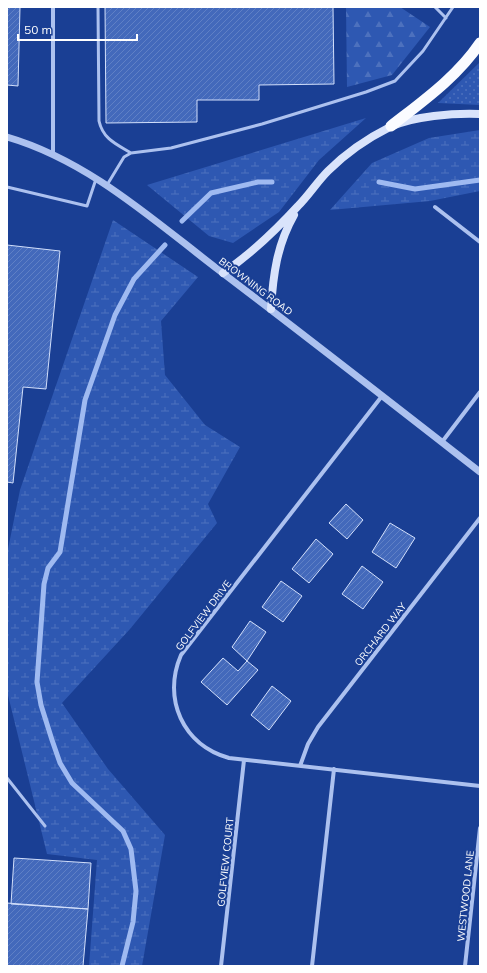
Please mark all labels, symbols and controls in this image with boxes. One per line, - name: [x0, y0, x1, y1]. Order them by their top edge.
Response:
- scale bar: [18, 16, 137, 42]
- text: 50 m: [24, 22, 52, 37]
- street label: BROWNING ROAD: [216, 254, 295, 318]
- street label: GOLFVIEW DRIVE: [173, 577, 234, 653]
- street label: ORCHARD WAY: [352, 599, 410, 669]
- street label: GOLFVIEW COURT: [214, 817, 237, 907]
- street label: WESTWOOD LANE: [454, 850, 477, 942]

